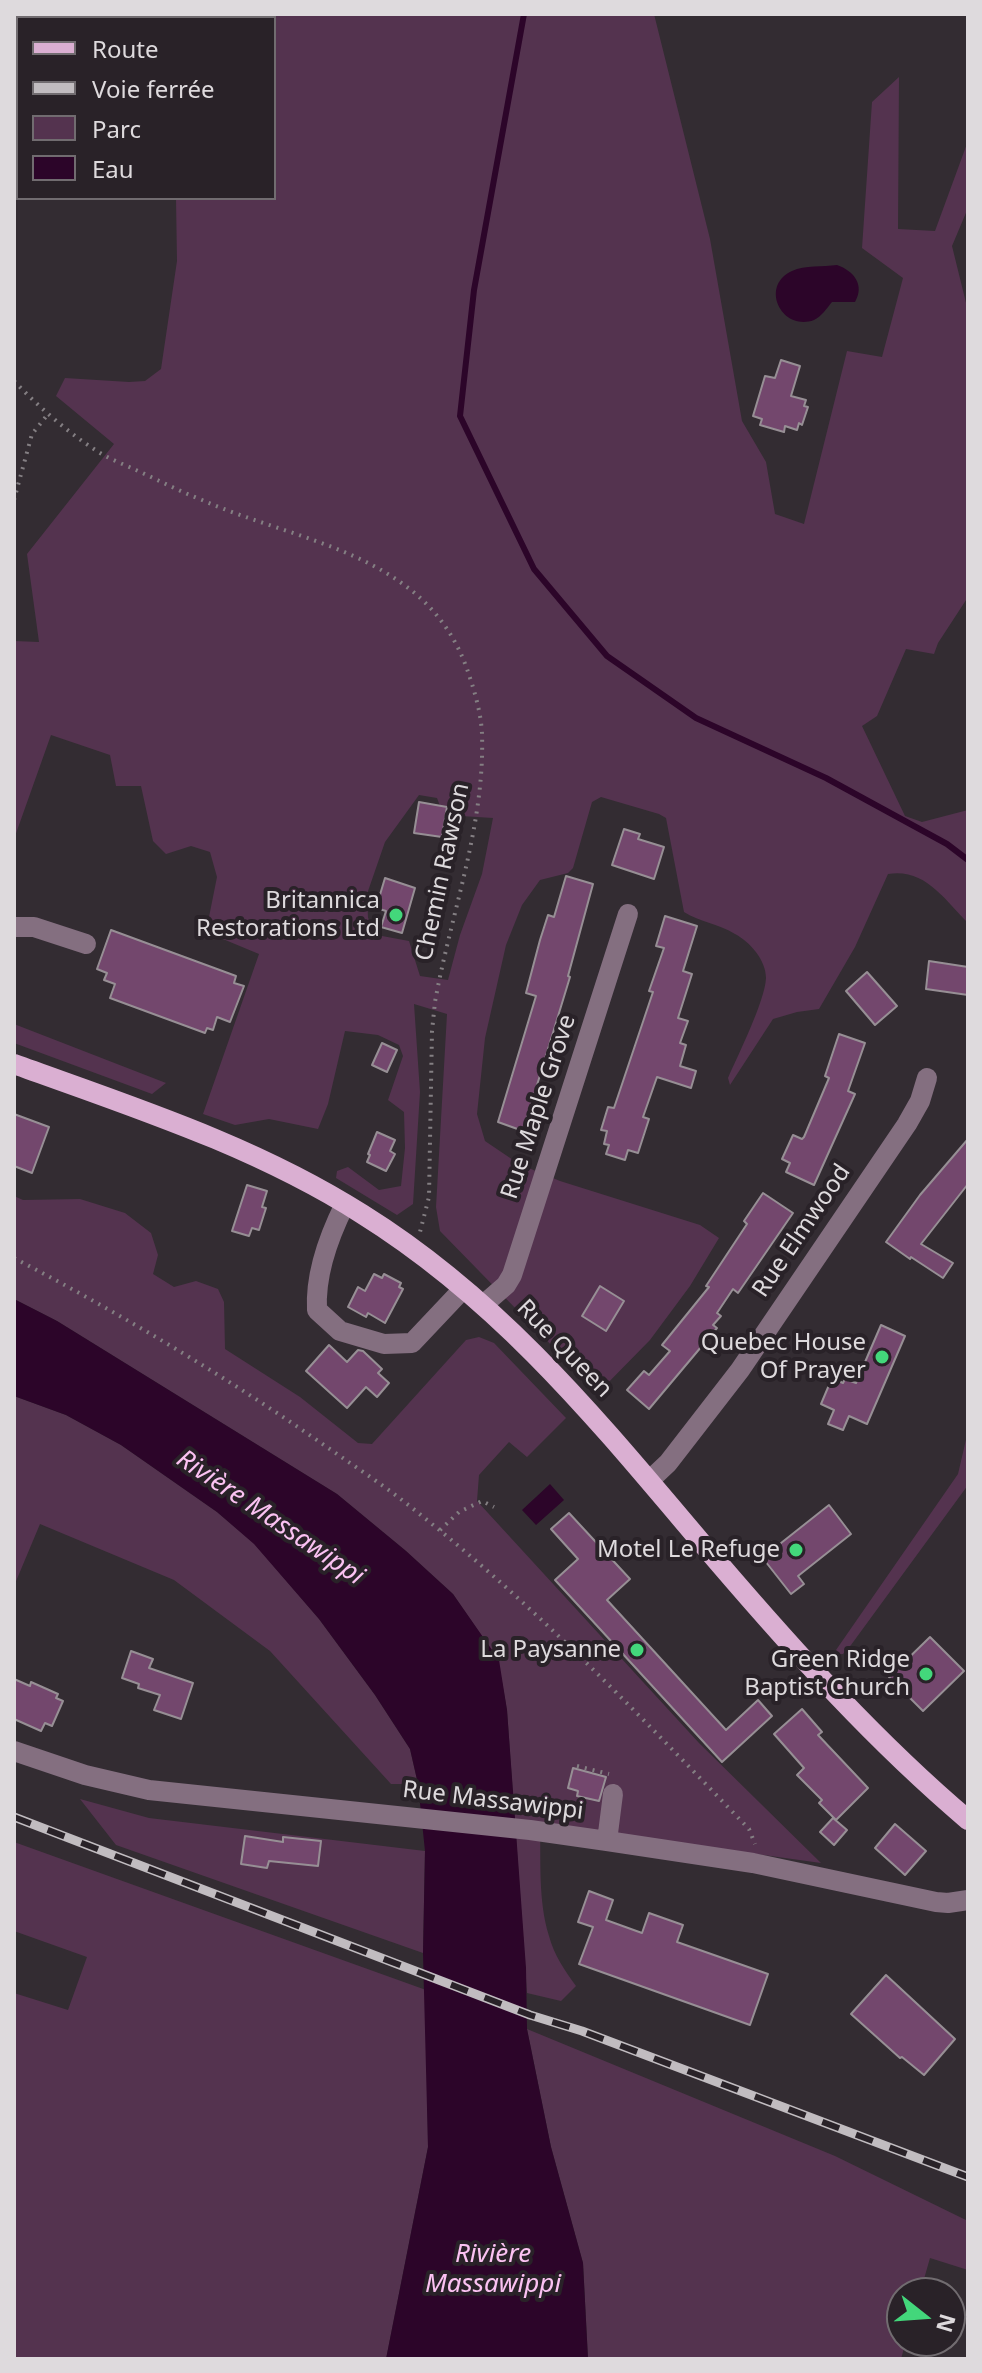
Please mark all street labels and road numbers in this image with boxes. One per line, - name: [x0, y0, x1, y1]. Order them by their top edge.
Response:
- street label: Chemin Rawson: [410, 780, 476, 964]
- street label: Rue Maple Grove: [496, 1011, 582, 1203]
- street label: Rue Elmwood: [747, 1159, 857, 1303]
- street label: Rue Queen: [510, 1294, 618, 1404]
- street label: Rue Massawippi: [401, 1776, 585, 1826]

